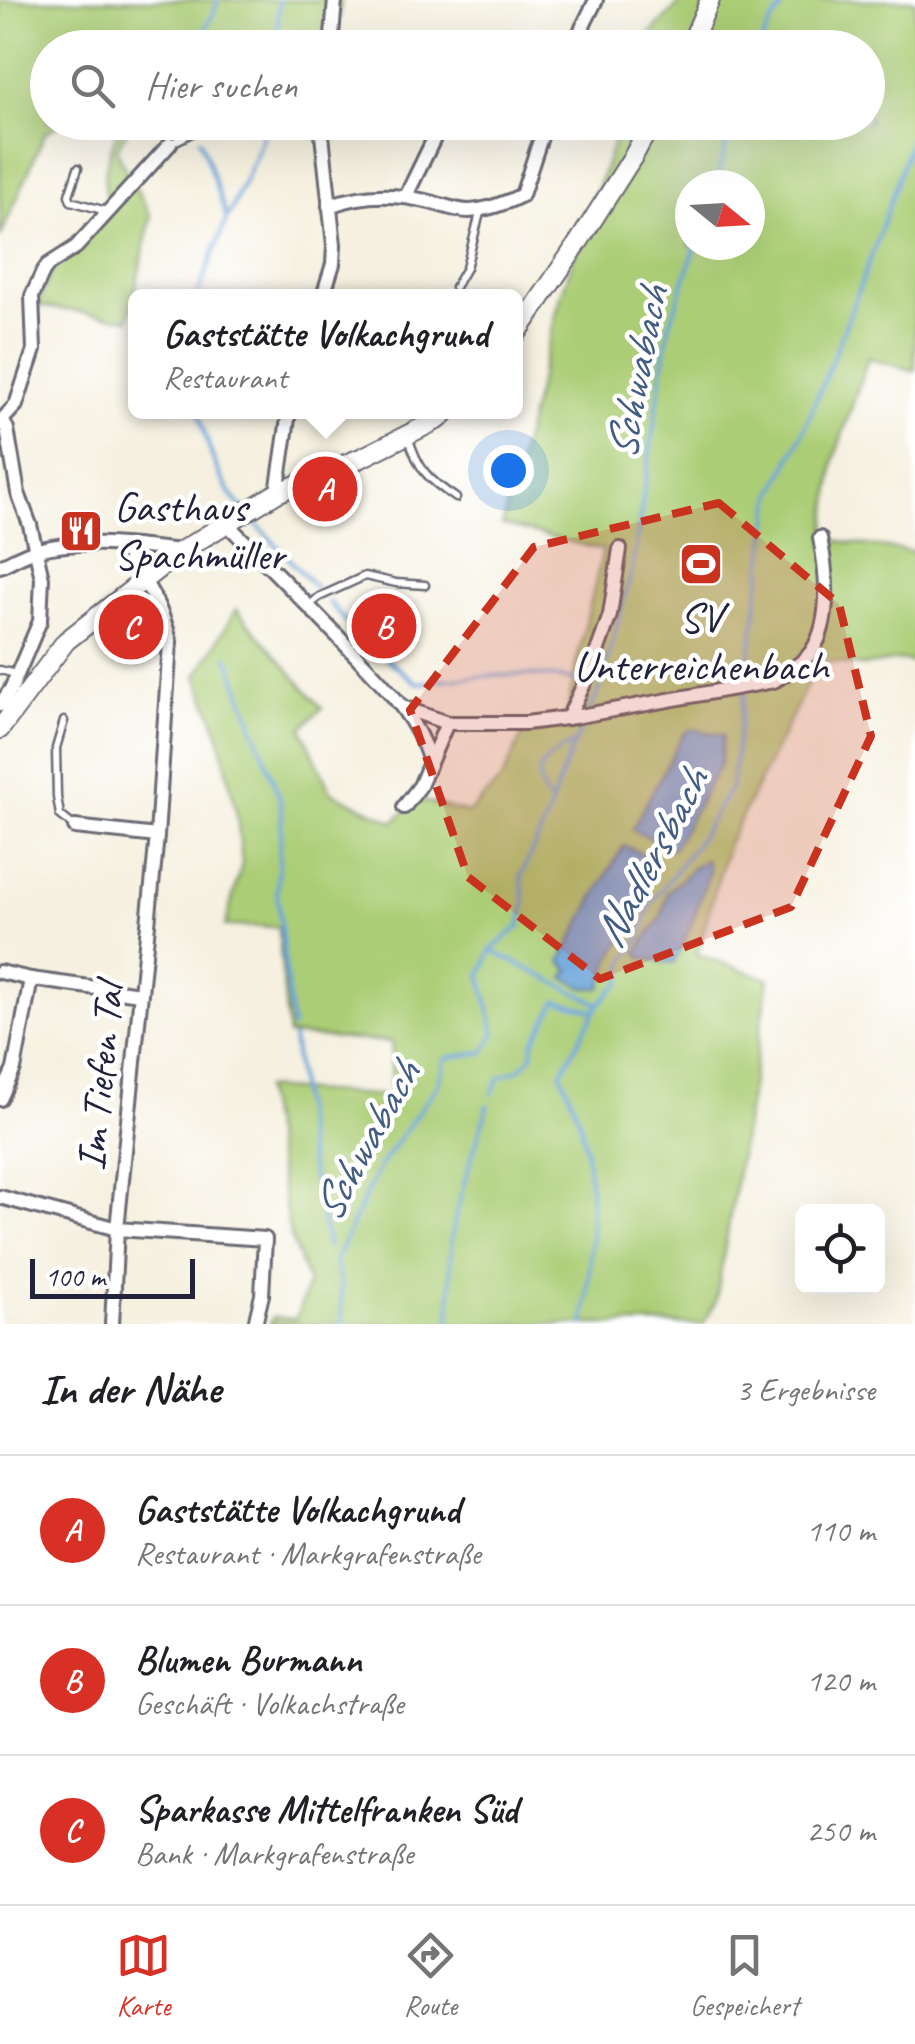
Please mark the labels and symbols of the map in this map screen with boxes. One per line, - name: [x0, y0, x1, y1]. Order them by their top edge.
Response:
- north arrow: [675, 170, 765, 260]
- water label: Schwabach: [592, 280, 682, 464]
- your location: [483, 445, 534, 496]
- pin: A: [292, 452, 358, 526]
- place label: Gasthaus Spachmüller: [114, 481, 287, 582]
- restaurant icon: Gasthaus Spachmüller: [58, 508, 104, 554]
- sports icon: SV Unterreichenbach: [678, 541, 724, 587]
- pin: B: [352, 588, 416, 664]
- pin: C: [98, 590, 164, 664]
- place label: SV Unterreichenbach: [573, 592, 831, 693]
- water label: Nadlersbach: [580, 756, 723, 957]
- street label: Im Tiefen Tal: [64, 974, 137, 1173]
- water label: Schwabach: [299, 1049, 434, 1231]
- scale bar: [30, 1254, 195, 1298]

